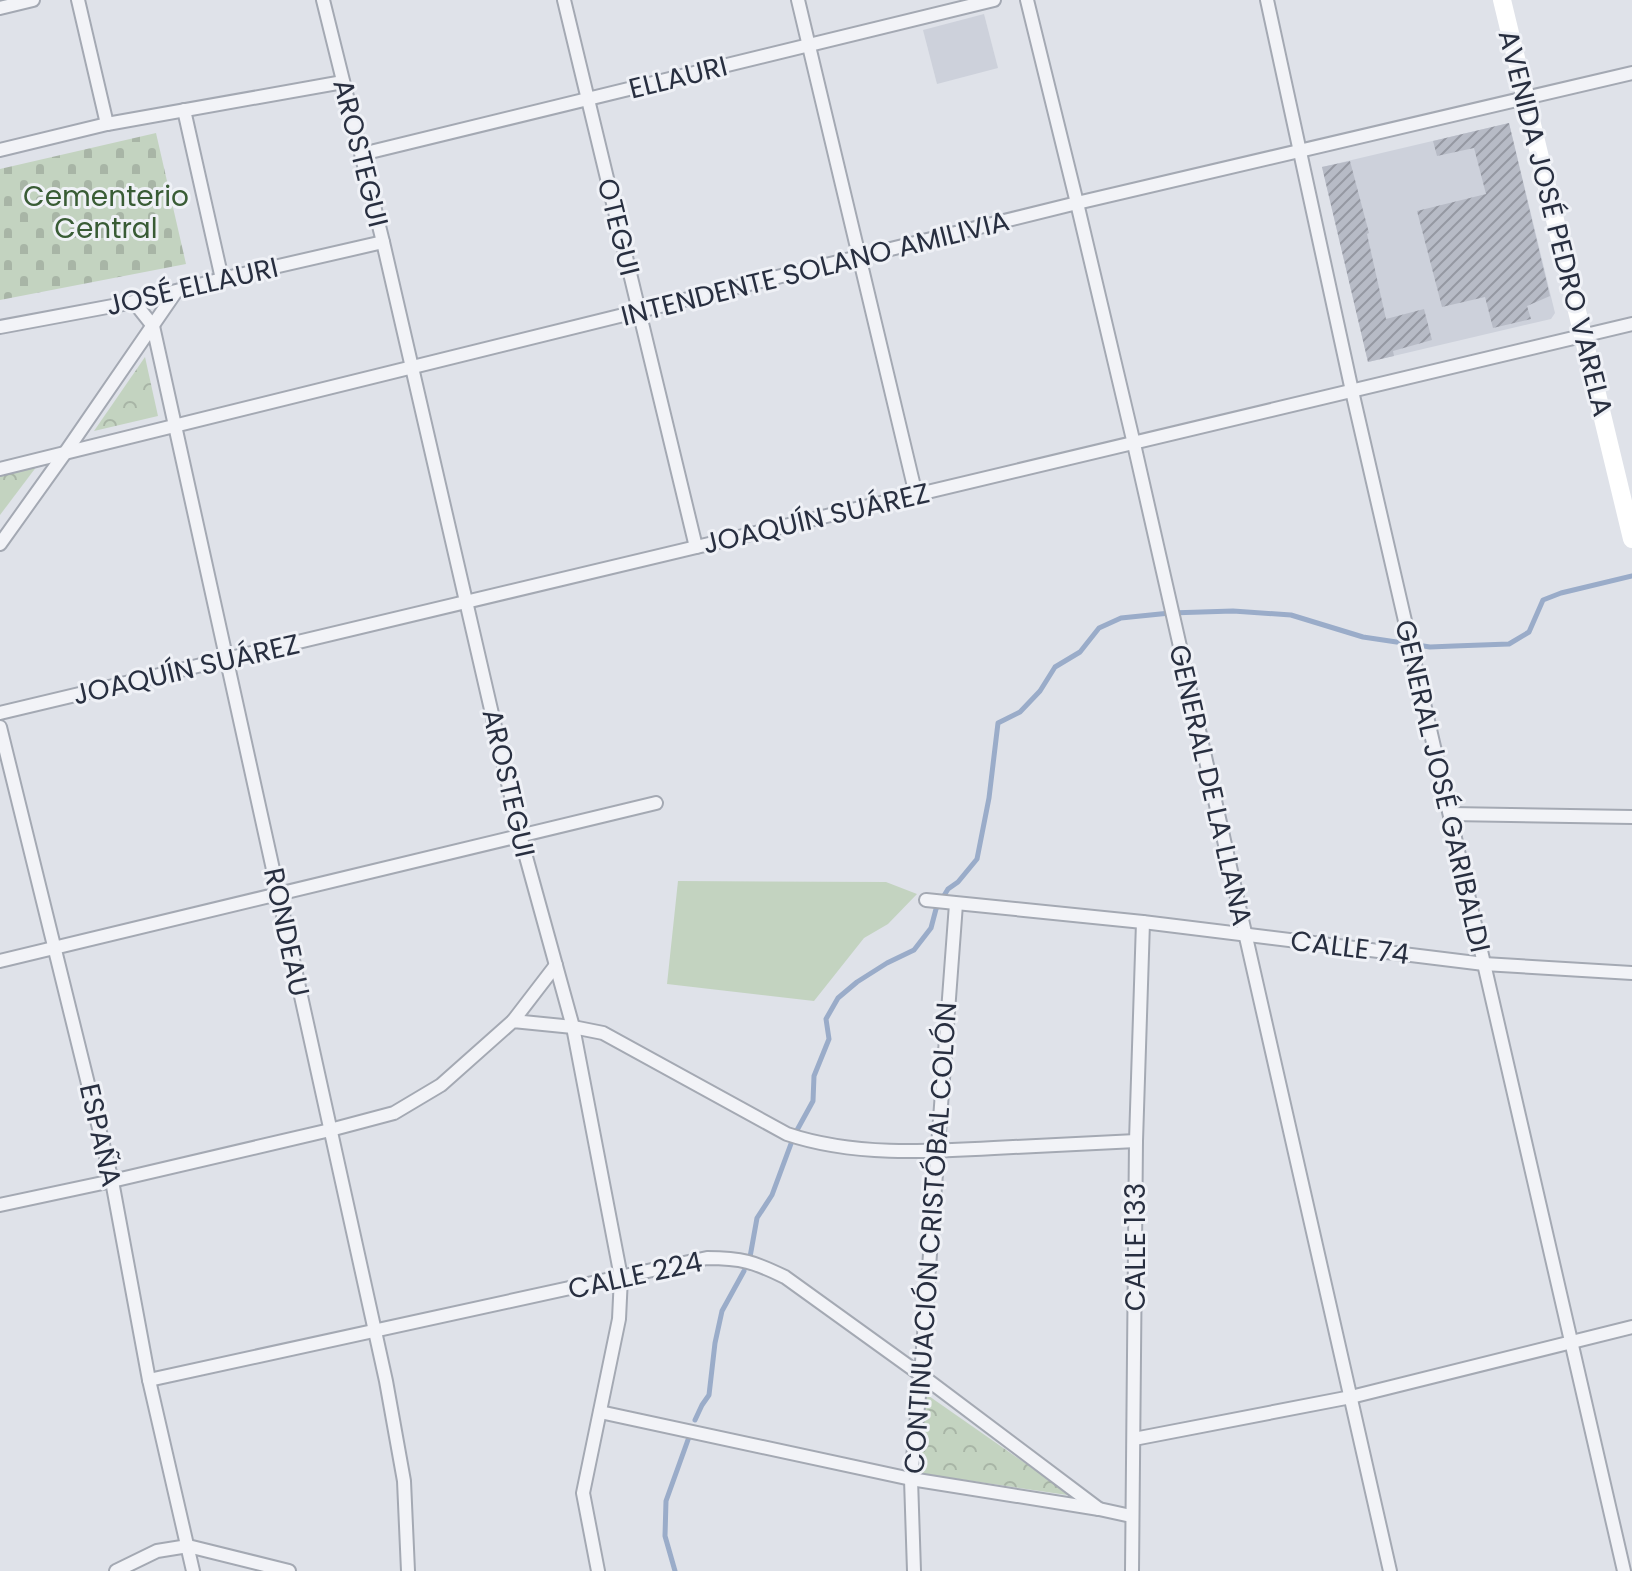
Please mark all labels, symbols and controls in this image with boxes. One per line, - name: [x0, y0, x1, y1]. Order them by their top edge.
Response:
- street label: AVENIDA JOSÉ PEDRO VARELA: [1489, 26, 1622, 420]
- street label: ELLAURI: [625, 46, 731, 109]
- street label: AROSTEGUI: [323, 75, 398, 231]
- street label: OTEGUI: [588, 174, 649, 280]
- park label: Cementerio Central: [23, 177, 189, 248]
- street label: INTENDENTE SOLANO AMILIVIA: [617, 201, 1013, 336]
- street label: JOSÉ ELLAURI: [102, 248, 282, 325]
- street label: JOAQUÍN SUÁREZ: [699, 473, 933, 564]
- street label: GENERAL JOSÉ GARIBALDI: [1385, 616, 1500, 956]
- street label: JOAQUÍN SUÁREZ: [69, 624, 303, 715]
- street label: GENERAL DE LA LLANA: [1159, 641, 1262, 930]
- street label: AROSTEGUI: [472, 705, 545, 861]
- street label: RONDEAU: [254, 864, 319, 1000]
- street label: CALLE 74: [1288, 921, 1412, 974]
- street label: CONTINUACIÓN CRISTÓBAL COLÓN: [895, 1001, 966, 1475]
- street label: ESPAÑA: [70, 1080, 131, 1190]
- street label: CALLE 133: [1116, 1183, 1155, 1311]
- street label: CALLE 224: [564, 1242, 706, 1309]

